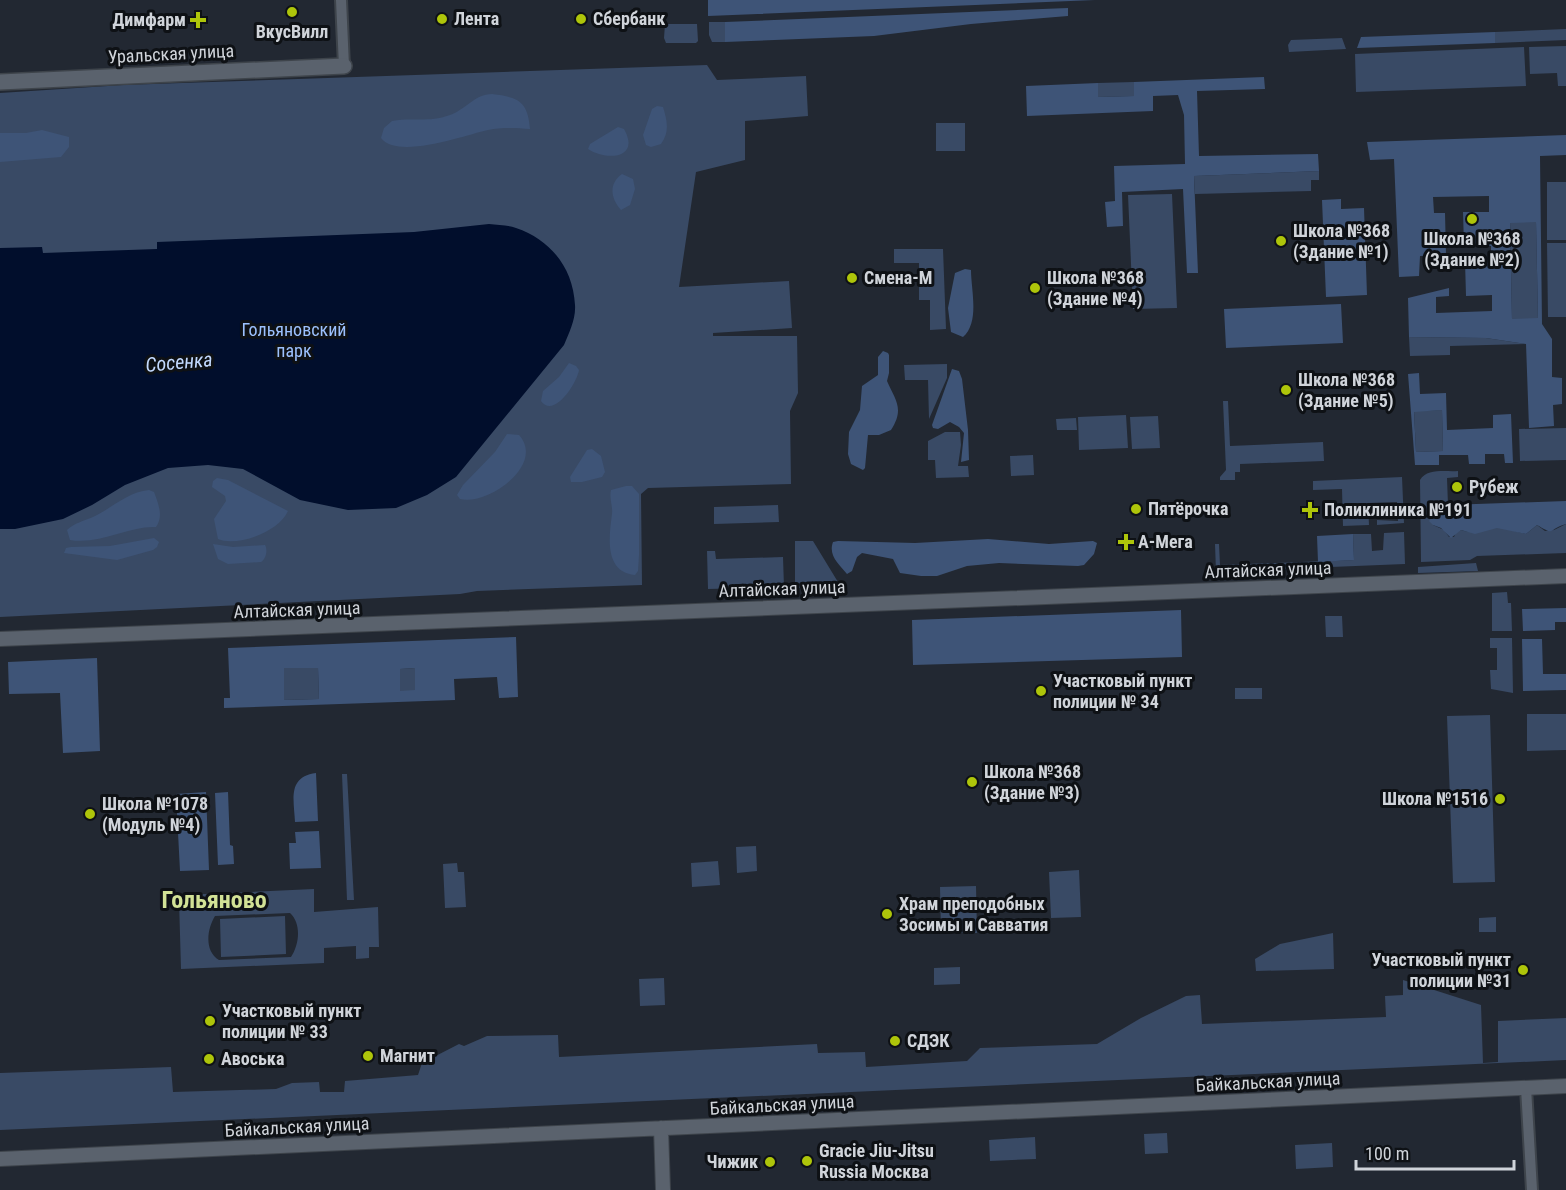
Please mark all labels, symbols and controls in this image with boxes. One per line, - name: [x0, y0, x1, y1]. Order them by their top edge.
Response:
- marker: ВкусВилл: [285, 5, 299, 19]
- place label: Лента: [454, 8, 499, 29]
- place label: Сбербанк: [593, 8, 665, 29]
- place label: Димфарм: [112, 9, 186, 30]
- marker: Лента: [435, 12, 449, 26]
- marker: Сбербанк: [574, 12, 588, 26]
- marker: Димфарм: [191, 13, 205, 27]
- place label: ВкусВилл: [256, 21, 328, 42]
- street label: Уральская улица: [107, 40, 235, 67]
- marker: Школа №368 (Здание №2): [1465, 212, 1479, 226]
- place label: Школа №368 (Здание №1): [1293, 220, 1390, 263]
- place label: Школа №368 (Здание №2): [1424, 228, 1521, 271]
- marker: Школа №368 (Здание №1): [1274, 234, 1288, 248]
- place label: Смена-М: [864, 267, 932, 288]
- place label: Школа №368 (Здание №4): [1047, 267, 1144, 310]
- marker: Смена-М: [845, 271, 859, 285]
- marker: Школа №368 (Здание №4): [1028, 281, 1042, 295]
- park label: Гольяновcкий парк: [241, 319, 347, 361]
- water label: Сосенка: [144, 347, 214, 377]
- place label: Школа №368 (Здание №5): [1298, 369, 1395, 412]
- marker: Школа №368 (Здание №5): [1279, 383, 1293, 397]
- place label: Рубеж: [1469, 476, 1519, 497]
- marker: Рубеж: [1450, 480, 1464, 494]
- place label: Пятёрочка: [1148, 498, 1228, 519]
- place label: Поликлиника №191: [1324, 499, 1472, 520]
- marker: Поликлиника №191: [1301, 501, 1319, 519]
- marker: Пятёрочка: [1129, 502, 1143, 516]
- place label: А-Мега: [1138, 531, 1193, 552]
- marker: А-Мега: [1119, 535, 1133, 549]
- street label: Алтайская улица: [1204, 557, 1332, 582]
- street label: Алтайская улица: [718, 576, 846, 601]
- street label: Алтайская улица: [233, 597, 361, 622]
- place label: Участковый пункт полиции № 34: [1053, 670, 1193, 712]
- marker: Участковый пункт полиции № 34: [1034, 684, 1048, 698]
- place label: Школа №368 (Здание №3): [984, 761, 1081, 804]
- marker: Школа №368 (Здание №3): [965, 775, 979, 789]
- place label: Школа №1516: [1382, 788, 1488, 809]
- marker: Школа №1516: [1493, 792, 1507, 806]
- place label: Школа №1078 (Модуль №4): [102, 793, 208, 836]
- marker: Школа №1078 (Модуль №4): [83, 807, 97, 821]
- district label: Гольяново: [161, 886, 267, 914]
- place label: Храм преподобных Зосимы и Савватия: [899, 893, 1048, 935]
- marker: Храм преподобных Зосимы и Савватия: [880, 907, 894, 921]
- place label: Участковый пункт полиции №31: [1372, 949, 1511, 991]
- marker: Участковый пункт полиции №31: [1516, 963, 1530, 977]
- place label: Участковый пункт полиции № 33: [222, 1000, 362, 1042]
- marker: Участковый пункт полиции № 33: [203, 1014, 217, 1028]
- place label: СДЭК: [907, 1030, 950, 1051]
- marker: СДЭК: [888, 1034, 902, 1048]
- place label: Магнит: [380, 1045, 435, 1066]
- place label: Авоська: [221, 1048, 284, 1069]
- marker: Магнит: [361, 1049, 375, 1063]
- marker: Авоська: [202, 1052, 216, 1066]
- street label: Байкальская улица: [1195, 1067, 1341, 1096]
- street label: Байкальская улица: [709, 1090, 855, 1119]
- street label: Байкальская улица: [224, 1112, 370, 1141]
- scale bar: [1356, 1133, 1514, 1171]
- place label: Gracie Jiu-Jitsu Russia Москва: [819, 1140, 934, 1182]
- text: 100 m: [1365, 1143, 1409, 1164]
- place label: Чижик: [706, 1151, 758, 1172]
- marker: Gracie Jiu-Jitsu Russia Москва: [800, 1154, 814, 1168]
- marker: Чижик: [763, 1155, 777, 1169]

